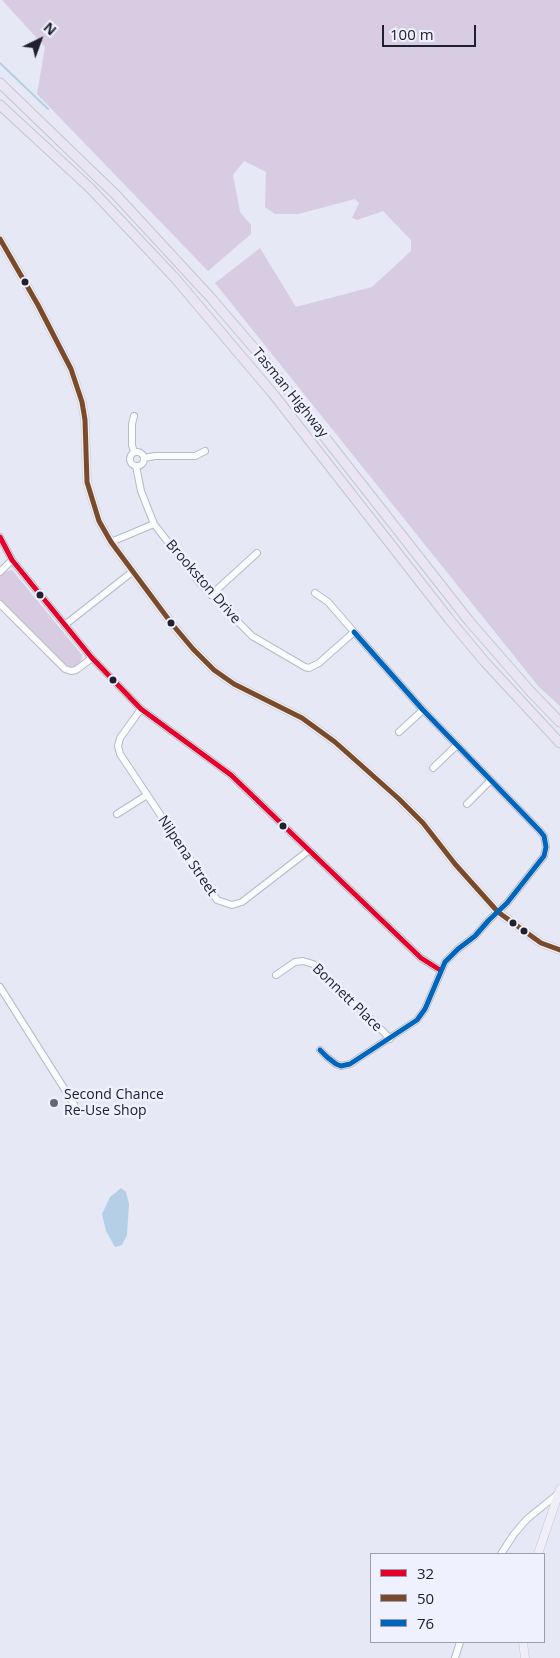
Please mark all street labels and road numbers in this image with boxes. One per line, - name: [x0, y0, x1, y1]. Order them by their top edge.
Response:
- street label: Tasman Highway: [249, 345, 331, 441]
- street label: Brookston Drive: [162, 537, 244, 627]
- street label: Nilpena Street: [154, 813, 220, 899]
- street label: Bonnett Place: [309, 961, 385, 1035]

